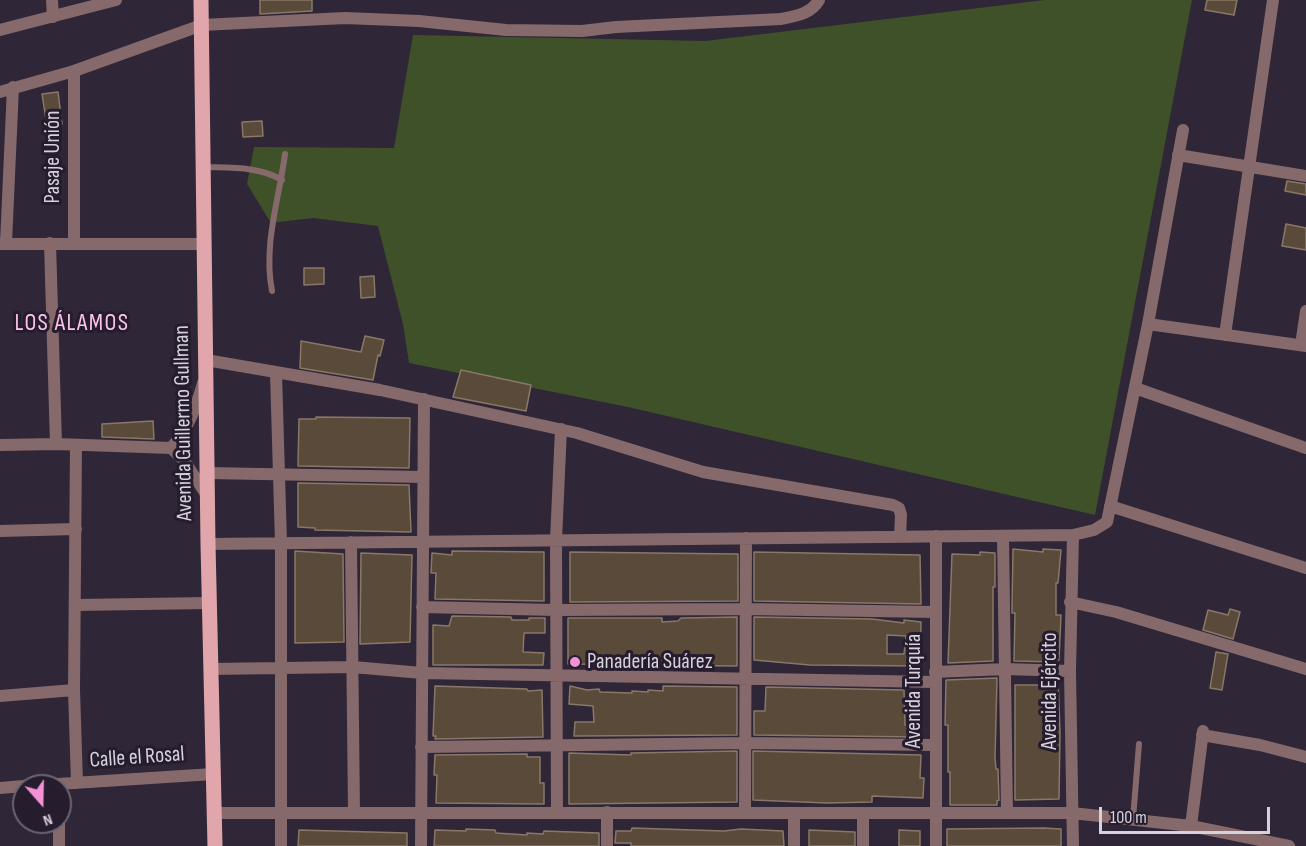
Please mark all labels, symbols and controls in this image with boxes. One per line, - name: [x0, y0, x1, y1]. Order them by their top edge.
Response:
- street label: Pasaje Unión: [40, 111, 66, 203]
- district label: LOS ÁLAMOS: [14, 310, 130, 338]
- street label: Avenida Guillermo Gullman: [169, 325, 199, 521]
- street label: Avenida Ejército: [1037, 632, 1063, 750]
- street label: Avenida Turquía: [901, 634, 927, 748]
- place label: Panadería Suárez: [587, 649, 713, 675]
- marker: Panadería Suárez: [568, 655, 582, 669]
- street label: Calle el Rosal: [89, 742, 185, 774]
- north arrow: [12, 774, 72, 834]
- scale bar: [1102, 795, 1273, 833]
- text: 100 m: [1110, 807, 1147, 828]
- text: N: [40, 809, 55, 830]

